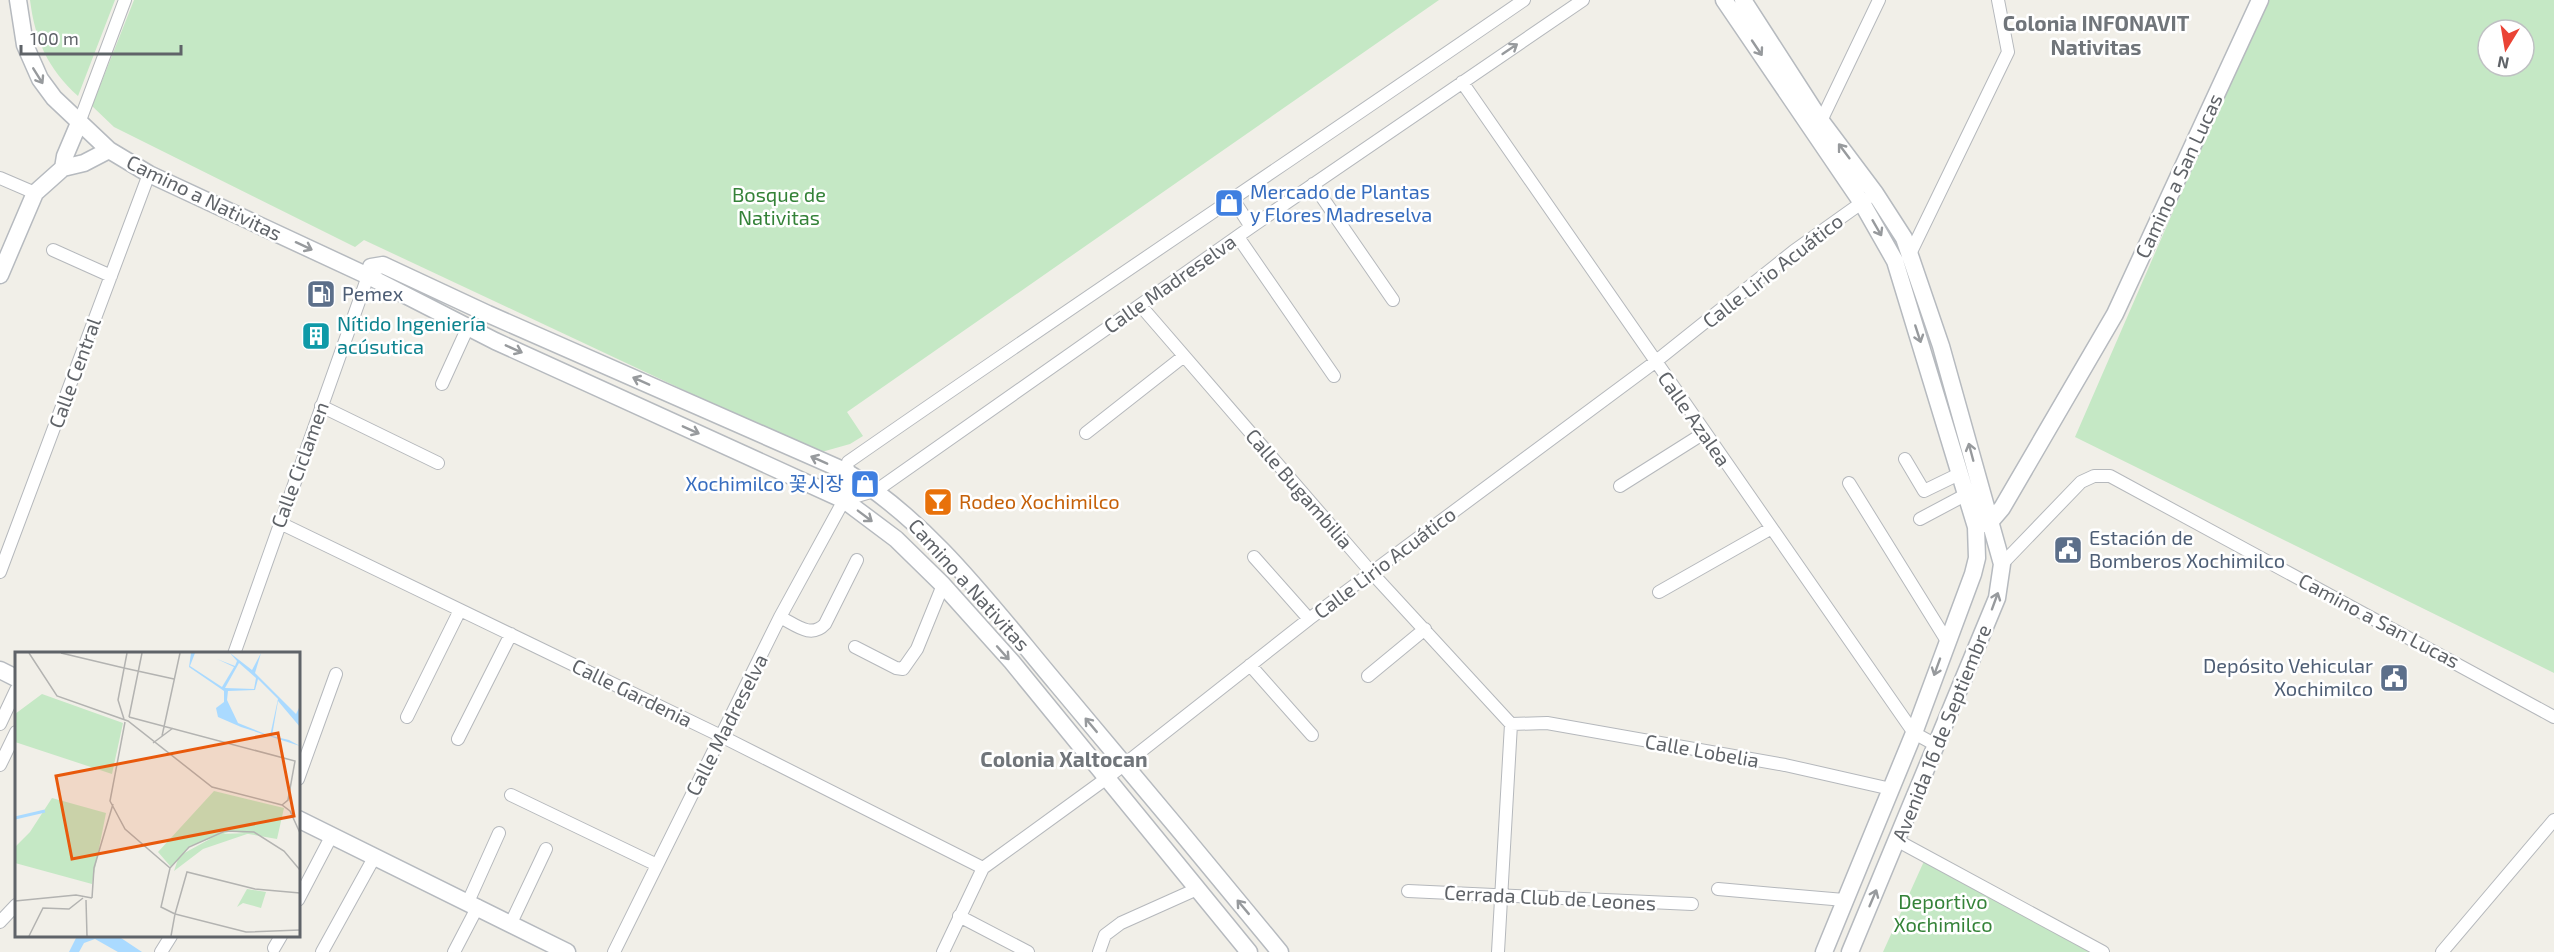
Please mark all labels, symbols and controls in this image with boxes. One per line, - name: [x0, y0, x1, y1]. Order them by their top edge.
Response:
- district label: Colonia INFONAVIT Nativitas: [2003, 10, 2190, 59]
- scale bar: [21, 18, 182, 56]
- north arrow: [2476, 18, 2536, 78]
- text: 100 m: [30, 27, 79, 49]
- one-way arrow: [1751, 40, 1763, 56]
- one-way arrow: [1501, 43, 1518, 55]
- text: N: [2496, 53, 2511, 74]
- one-way arrow: [32, 67, 44, 84]
- street label: Camino a San Lucas: [2129, 90, 2227, 262]
- one-way arrow: [1838, 143, 1851, 159]
- street label: Camino a Nativitas: [123, 149, 286, 245]
- place label: Mercado de Plantas y Flores Madreselva: [1250, 179, 1432, 226]
- park label: Bosque de Nativitas: [732, 182, 826, 229]
- shop icon: Mercado de Plantas y Flores Madreselva: [1213, 187, 1245, 219]
- street label: Calle Lirio Acuático: [1698, 208, 1847, 332]
- one-way arrow: [1871, 219, 1883, 236]
- street label: Calle Madreselva: [1099, 229, 1240, 338]
- one-way arrow: [295, 241, 313, 253]
- fuel station icon: Pemex: [305, 278, 337, 310]
- place label: Pemex: [342, 281, 404, 305]
- place label: Nítido Ingeniería acúsutica: [337, 311, 486, 358]
- street label: Calle Central: [43, 314, 105, 431]
- building icon: Nítido Ingeniería acúsutica: [300, 320, 332, 352]
- one-way arrow: [1913, 324, 1924, 343]
- one-way arrow: [504, 344, 522, 356]
- street label: Calle Azalea: [1653, 366, 1736, 470]
- one-way arrow: [632, 375, 650, 387]
- street label: Calle Ciclamen: [265, 398, 333, 531]
- street label: Calle Bugambilia: [1241, 423, 1358, 553]
- one-way arrow: [682, 425, 700, 436]
- one-way arrow: [1965, 443, 1976, 462]
- one-way arrow: [811, 453, 829, 465]
- shop icon: Xochimilco 꽃시장: [849, 468, 881, 500]
- place label: Xochimilco 꽃시장: [685, 471, 844, 495]
- bar icon: Rodeo Xochimilco: [922, 486, 954, 518]
- place label: Rodeo Xochimilco: [959, 489, 1120, 513]
- street label: Calle Lirio Acuático: [1309, 501, 1460, 623]
- one-way arrow: [857, 510, 873, 522]
- street label: Camino a Nativitas: [904, 513, 1035, 655]
- place label: Estación de Bomberos Xochimilco: [2089, 525, 2285, 572]
- public building icon: Estación de Bomberos Xochimilco: [2052, 534, 2084, 566]
- street label: Camino a San Lucas: [2295, 568, 2464, 673]
- one-way arrow: [1990, 593, 2001, 611]
- street label: Avenida 16 de Septiembre: [1887, 621, 1996, 844]
- one-way arrow: [996, 645, 1010, 660]
- street label: Calle Madreselva: [680, 650, 772, 799]
- inset map: [15, 652, 300, 937]
- street label: Calle Gardenia: [568, 653, 696, 732]
- place label: Depósito Vehicular Xochimilco: [2203, 653, 2373, 700]
- one-way arrow: [1931, 657, 1942, 675]
- public building icon: Depósito Vehicular Xochimilco: [2378, 662, 2410, 694]
- one-way arrow: [1084, 718, 1098, 733]
- street label: Calle Lobelia: [1643, 728, 1761, 772]
- district label: Colonia Xaltocan: [980, 746, 1148, 771]
- street label: Cerrada Club de Leones: [1443, 879, 1657, 915]
- park label: Deportivo Xochimilco: [1893, 889, 1993, 936]
- one-way arrow: [1868, 890, 1879, 908]
- one-way arrow: [1236, 900, 1250, 915]

